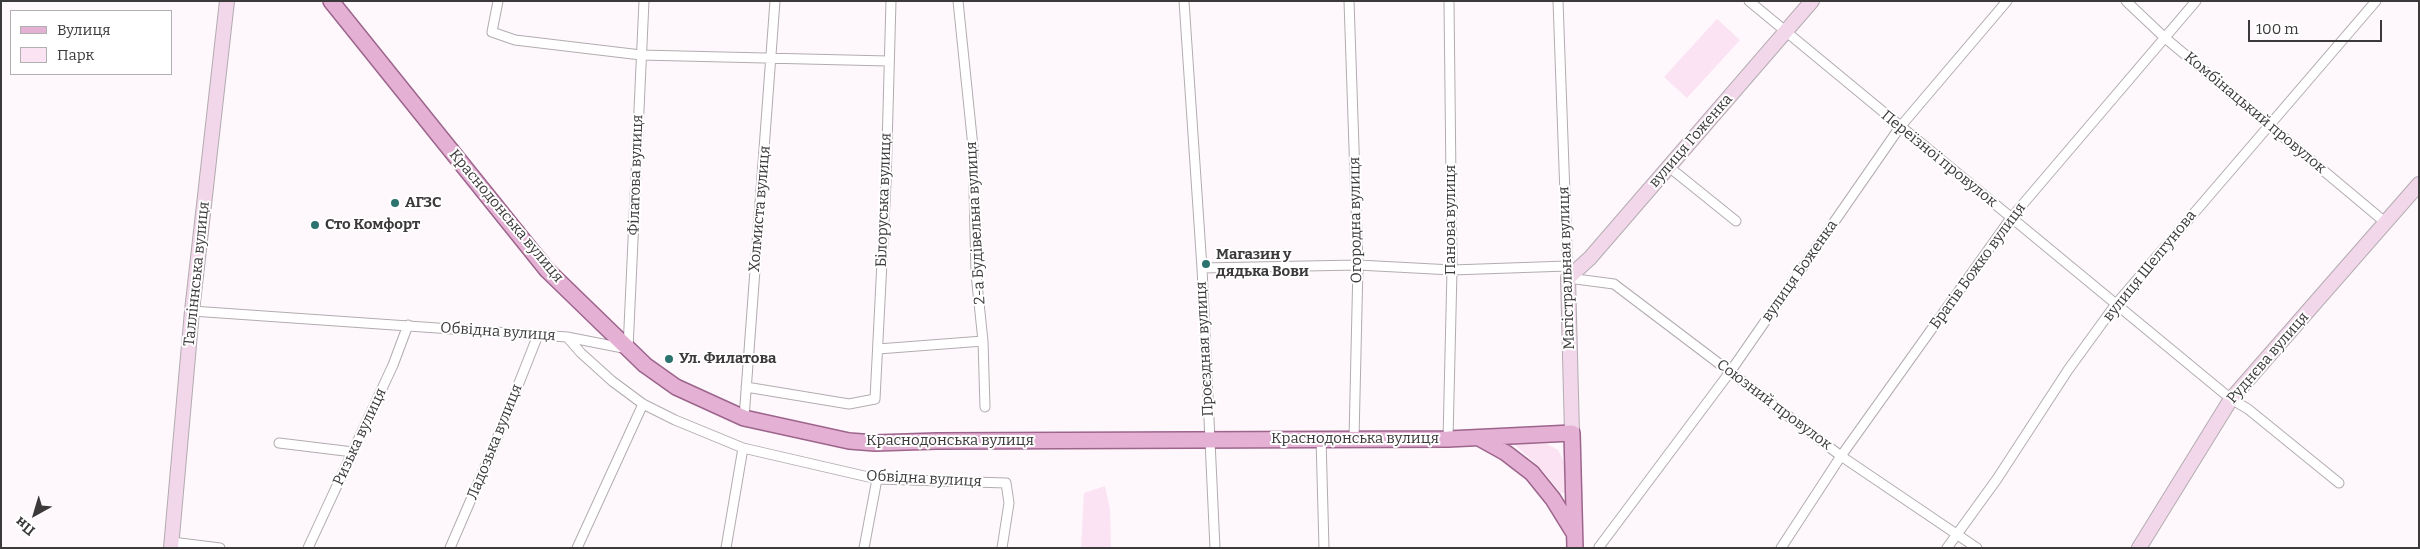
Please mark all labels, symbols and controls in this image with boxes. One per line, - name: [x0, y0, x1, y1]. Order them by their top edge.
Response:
- legend: [10, 10, 172, 75]
- scale bar: [2250, 10, 2384, 42]
- text: 100 m: [2256, 20, 2299, 38]
- text: Вулиця: [57, 21, 111, 39]
- text: Парк: [57, 46, 94, 64]
- street label: Комбінацький провулок: [2181, 48, 2329, 178]
- street label: вулиця Гоженка: [1646, 91, 1736, 191]
- street label: Переїзної провулок: [1877, 107, 2001, 211]
- street label: Філатова вулиця: [625, 114, 647, 236]
- street label: Білоруська вулиця: [873, 132, 895, 268]
- street label: 2-а Будівельна вулиця: [963, 141, 989, 305]
- street label: Холмиста вулиця: [746, 145, 774, 273]
- street label: Краснодонська вулиця: [445, 146, 567, 286]
- street label: Огородна вулиця: [1346, 157, 1366, 283]
- street label: Панова вулиця: [1442, 165, 1460, 275]
- street label: Магістральная вулиця: [1555, 186, 1579, 350]
- place label: АГЗС: [405, 194, 441, 212]
- marker: АГЗС: [389, 197, 401, 209]
- street label: Братів Божко вулиця: [1926, 199, 2030, 333]
- street label: Талліннська вулиця: [180, 201, 214, 347]
- street label: вулиця Шелгунова: [2100, 207, 2200, 325]
- place label: Сто Комфорт: [325, 216, 420, 234]
- street label: вулиця Боженка: [1758, 217, 1842, 325]
- marker: Сто Комфорт: [309, 219, 321, 231]
- place label: Магазин у дядька Вови: [1216, 246, 1309, 281]
- marker: Магазин у дядька Вови: [1200, 258, 1212, 270]
- street label: Проєздная вулиця: [1192, 281, 1218, 417]
- street label: Руднєва вулиця: [2223, 308, 2313, 408]
- street label: Обвідна вулиця: [440, 319, 556, 345]
- place label: Ул. Филатова: [679, 350, 777, 368]
- marker: Ул. Филатова: [663, 353, 675, 365]
- street label: Союзний провулок: [1713, 356, 1835, 454]
- street label: Ладозька вулиця: [464, 382, 526, 502]
- street label: Ризька вулиця: [330, 385, 390, 489]
- street label: Краснодонська вулиця: [1271, 430, 1439, 448]
- street label: Краснодонська вулиця: [866, 432, 1034, 450]
- street label: Обвідна вулиця: [866, 467, 982, 491]
- north arrow: [10, 489, 60, 539]
- text: Пн: [12, 513, 38, 539]

